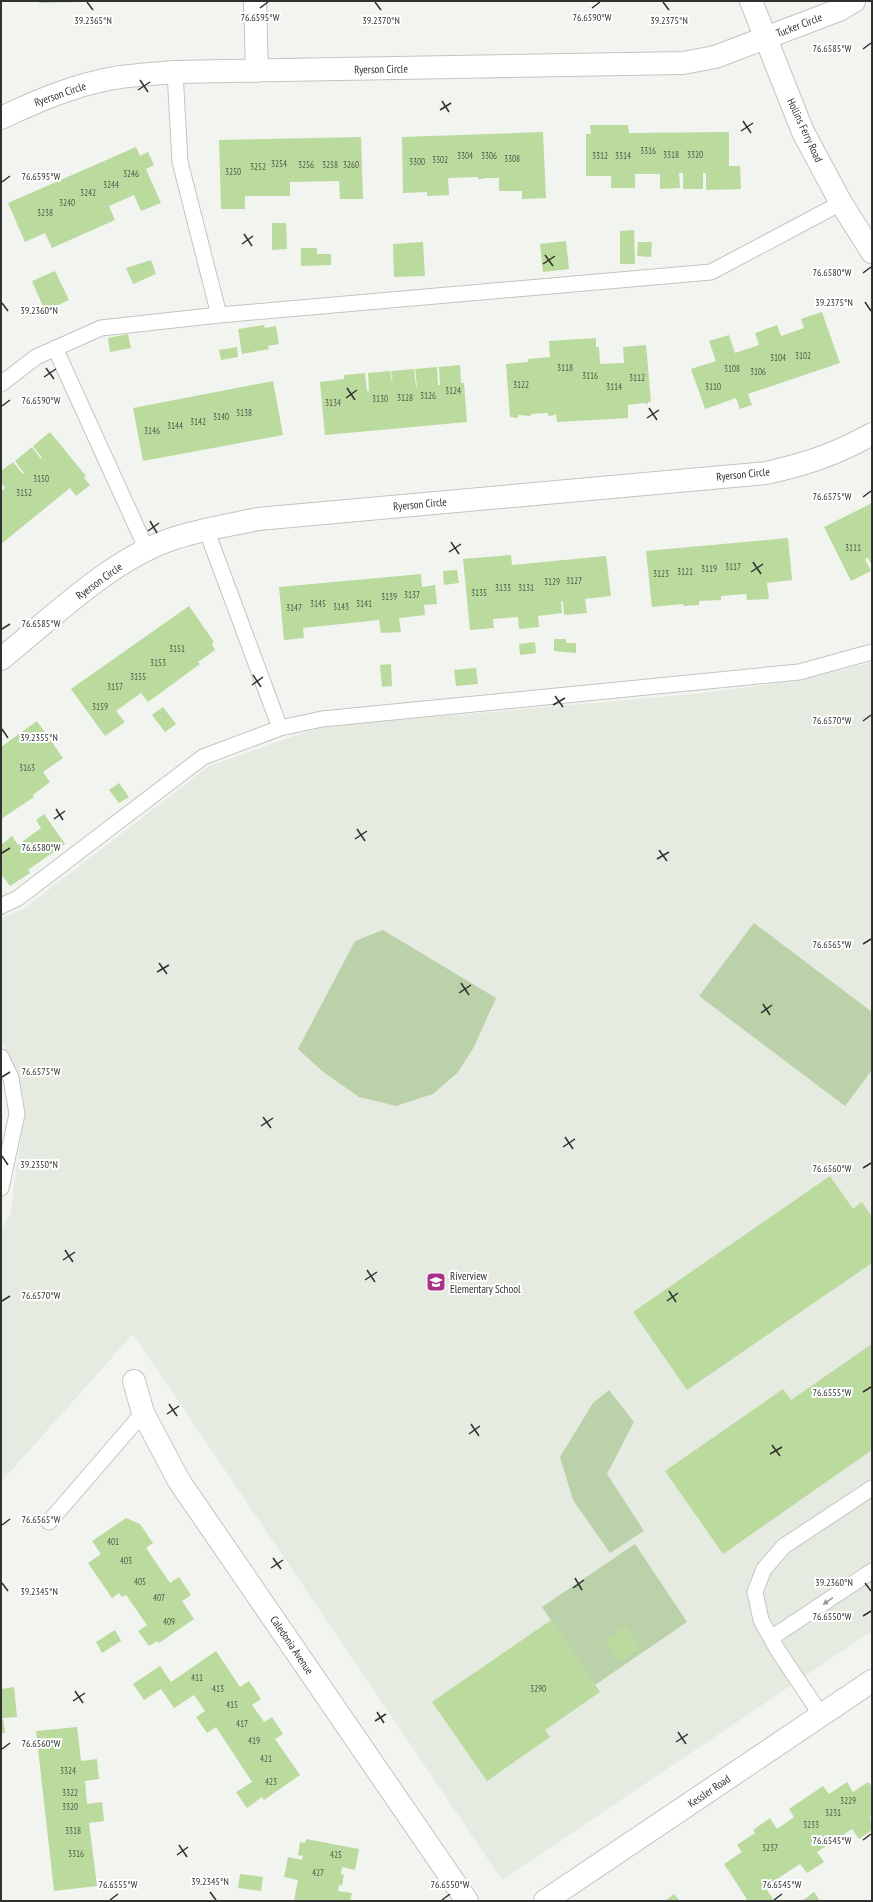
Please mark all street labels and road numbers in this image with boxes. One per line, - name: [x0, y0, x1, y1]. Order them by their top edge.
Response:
- street label: Tucker Circle: [774, 10, 824, 40]
- street label: Ryerson Circle: [354, 62, 408, 76]
- street label: Ryerson Circle: [32, 78, 88, 109]
- street label: Hollins Ferry Road: [784, 96, 826, 164]
- street label: Ryerson Circle: [716, 464, 771, 484]
- street label: Ryerson Circle: [393, 495, 448, 513]
- street label: Ryerson Circle: [73, 559, 125, 602]
- street label: Caledonia Avenue: [267, 1613, 317, 1677]
- street label: Kessler Road: [685, 1772, 733, 1810]

